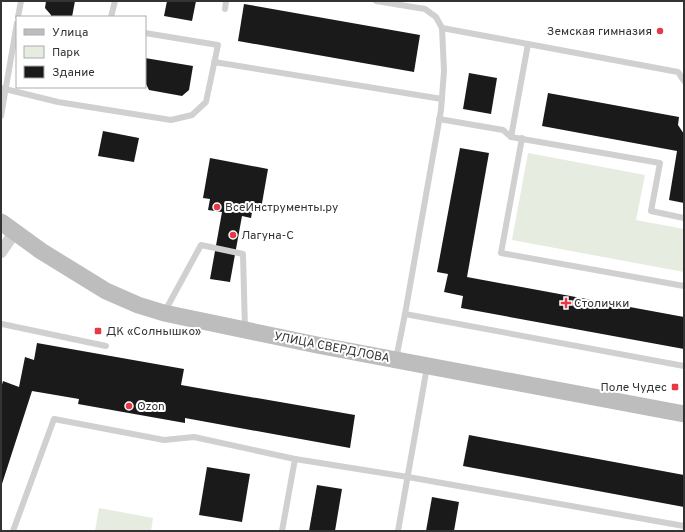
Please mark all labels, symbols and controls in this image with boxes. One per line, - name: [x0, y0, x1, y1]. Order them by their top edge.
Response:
- legend: [16, 16, 146, 88]
- place label: Земская гимназия: [547, 24, 652, 40]
- text: Улица: [52, 25, 88, 41]
- marker: Земская гимназия: [655, 26, 665, 36]
- text: Парк: [52, 45, 80, 61]
- text: Здание: [52, 65, 95, 81]
- place label: ВсеИнструменты.ру: [225, 200, 338, 216]
- marker: ВсеИнструменты.ру: [212, 202, 222, 212]
- place label: Лагуна-С: [241, 228, 294, 244]
- marker: Лагуна-С: [228, 230, 238, 240]
- place label: Столички: [574, 296, 629, 312]
- marker: Столички: [561, 298, 571, 308]
- place label: ДК «Солнышко»: [106, 324, 201, 340]
- marker: ДК «Солнышко»: [93, 326, 103, 336]
- street label: УЛИЦА СВЕРДЛОВА: [273, 329, 391, 367]
- place label: Поле Чудес: [600, 380, 667, 396]
- marker: Поле Чудес: [670, 382, 680, 392]
- place label: Ozon: [137, 399, 165, 415]
- marker: Ozon: [124, 401, 134, 411]

